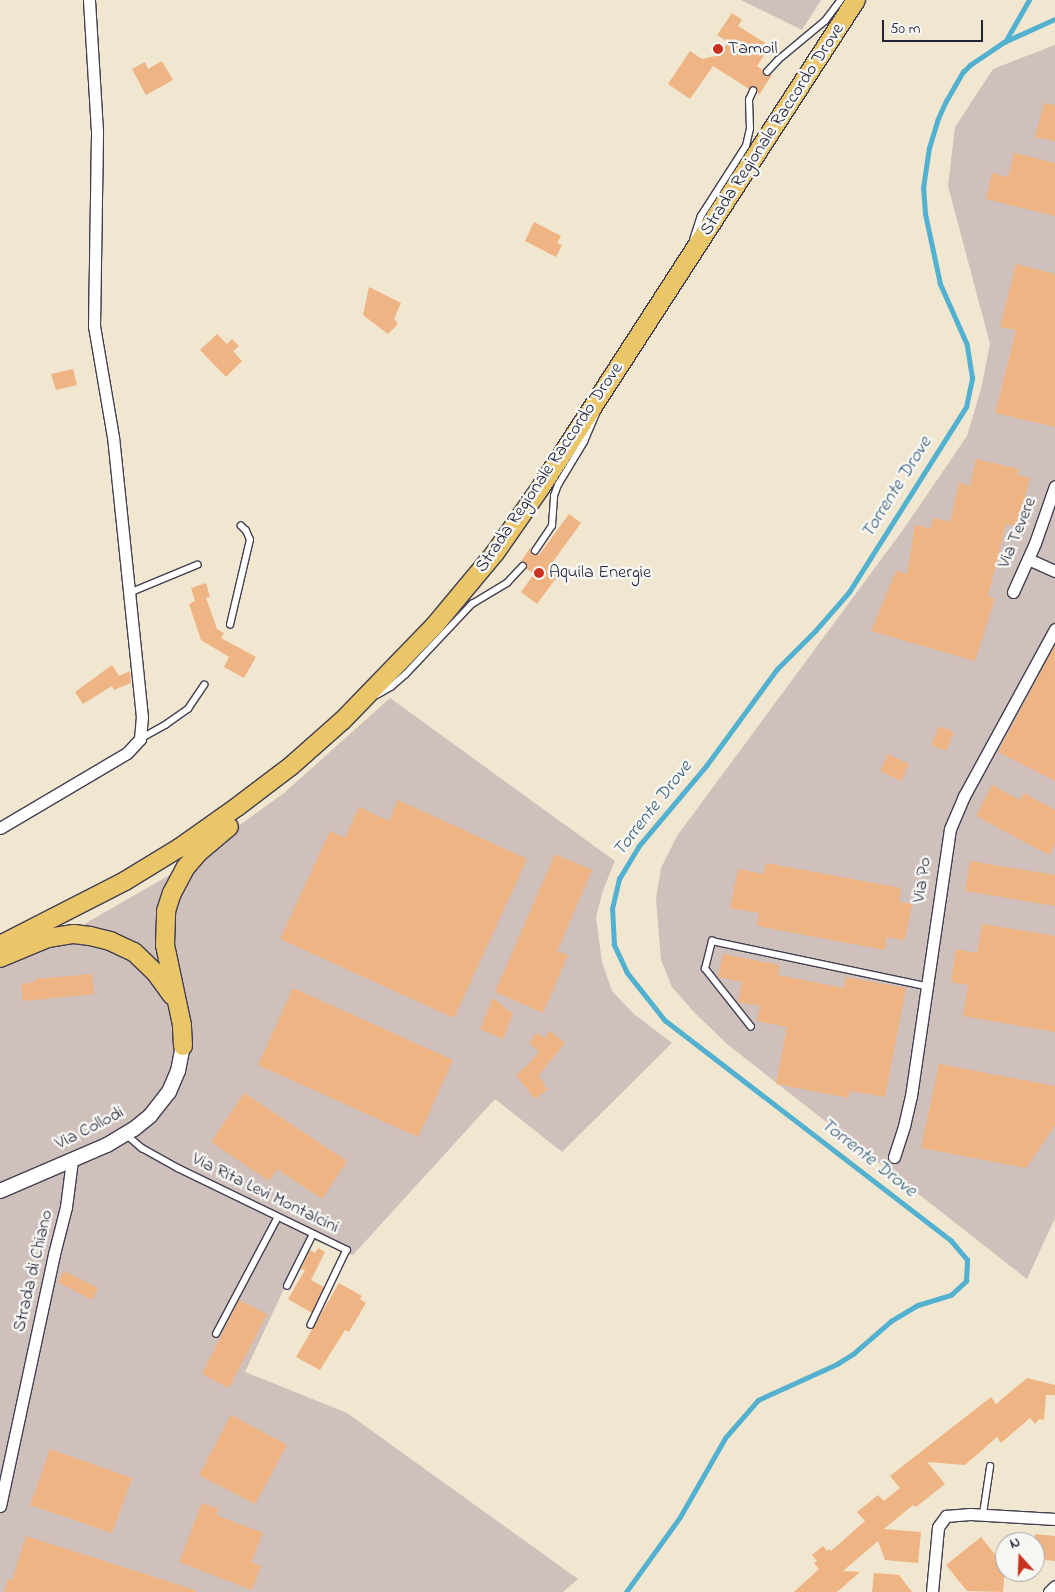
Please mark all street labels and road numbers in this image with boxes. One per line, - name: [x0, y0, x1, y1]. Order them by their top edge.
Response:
- street label: Strada Regionale Raccordo Drove: [696, 20, 850, 240]
- street label: Strada Regionale Raccordo Drove: [472, 359, 628, 577]
- street label: Via Tevere: [994, 494, 1042, 572]
- street label: Via Po: [909, 856, 937, 904]
- street label: Via Collodi: [52, 1103, 128, 1155]
- street label: Via Rita Levi Montalcini: [188, 1149, 342, 1239]
- street label: Strada di Chiano: [9, 1208, 59, 1334]

